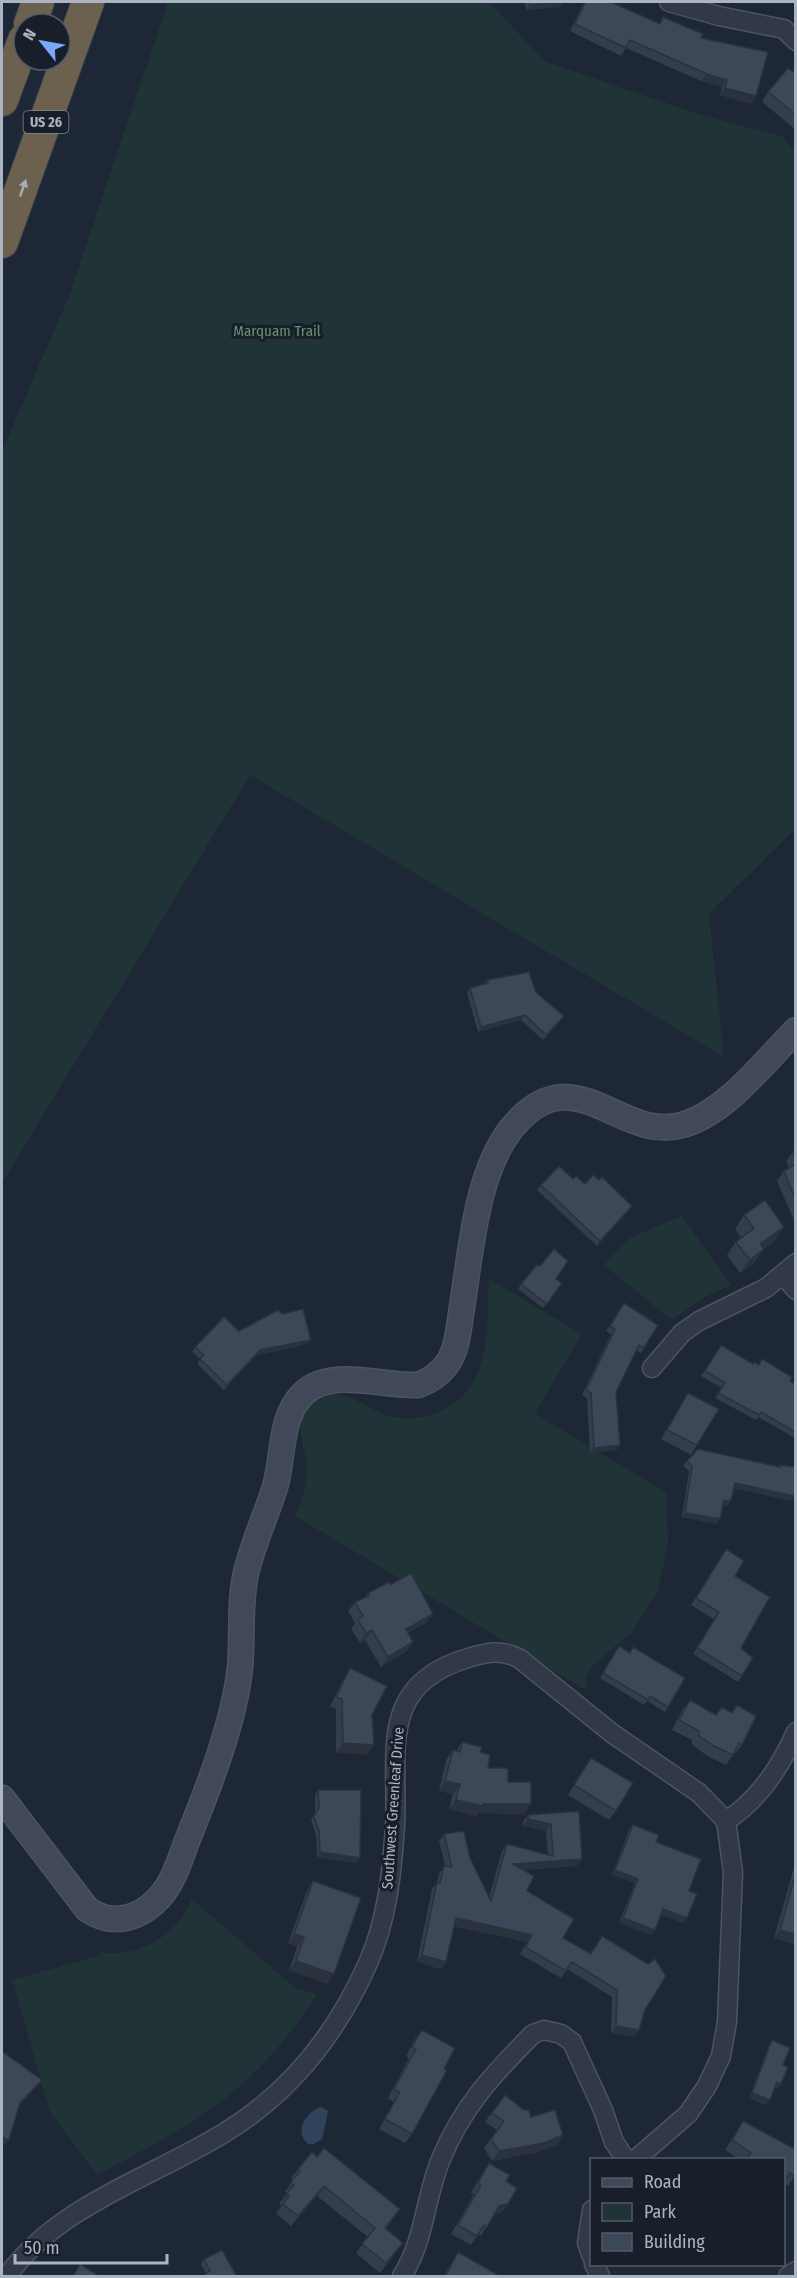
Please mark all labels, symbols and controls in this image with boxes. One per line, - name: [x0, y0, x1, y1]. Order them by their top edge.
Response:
- north arrow: [12, 12, 72, 72]
- text: N: [19, 26, 40, 44]
- road number: US 26: [24, 111, 68, 133]
- one-way arrow: [18, 179, 28, 197]
- park label: Marquam Trail: [233, 322, 321, 340]
- street label: Southwest Greenleaf Drive: [378, 1726, 408, 1890]
- legend: [590, 2158, 785, 2266]
- text: Road: [644, 2171, 681, 2193]
- text: Park: [644, 2201, 677, 2223]
- scale bar: [15, 2227, 166, 2265]
- text: Building: [644, 2231, 705, 2253]
- text: 50 m: [24, 2237, 60, 2259]

